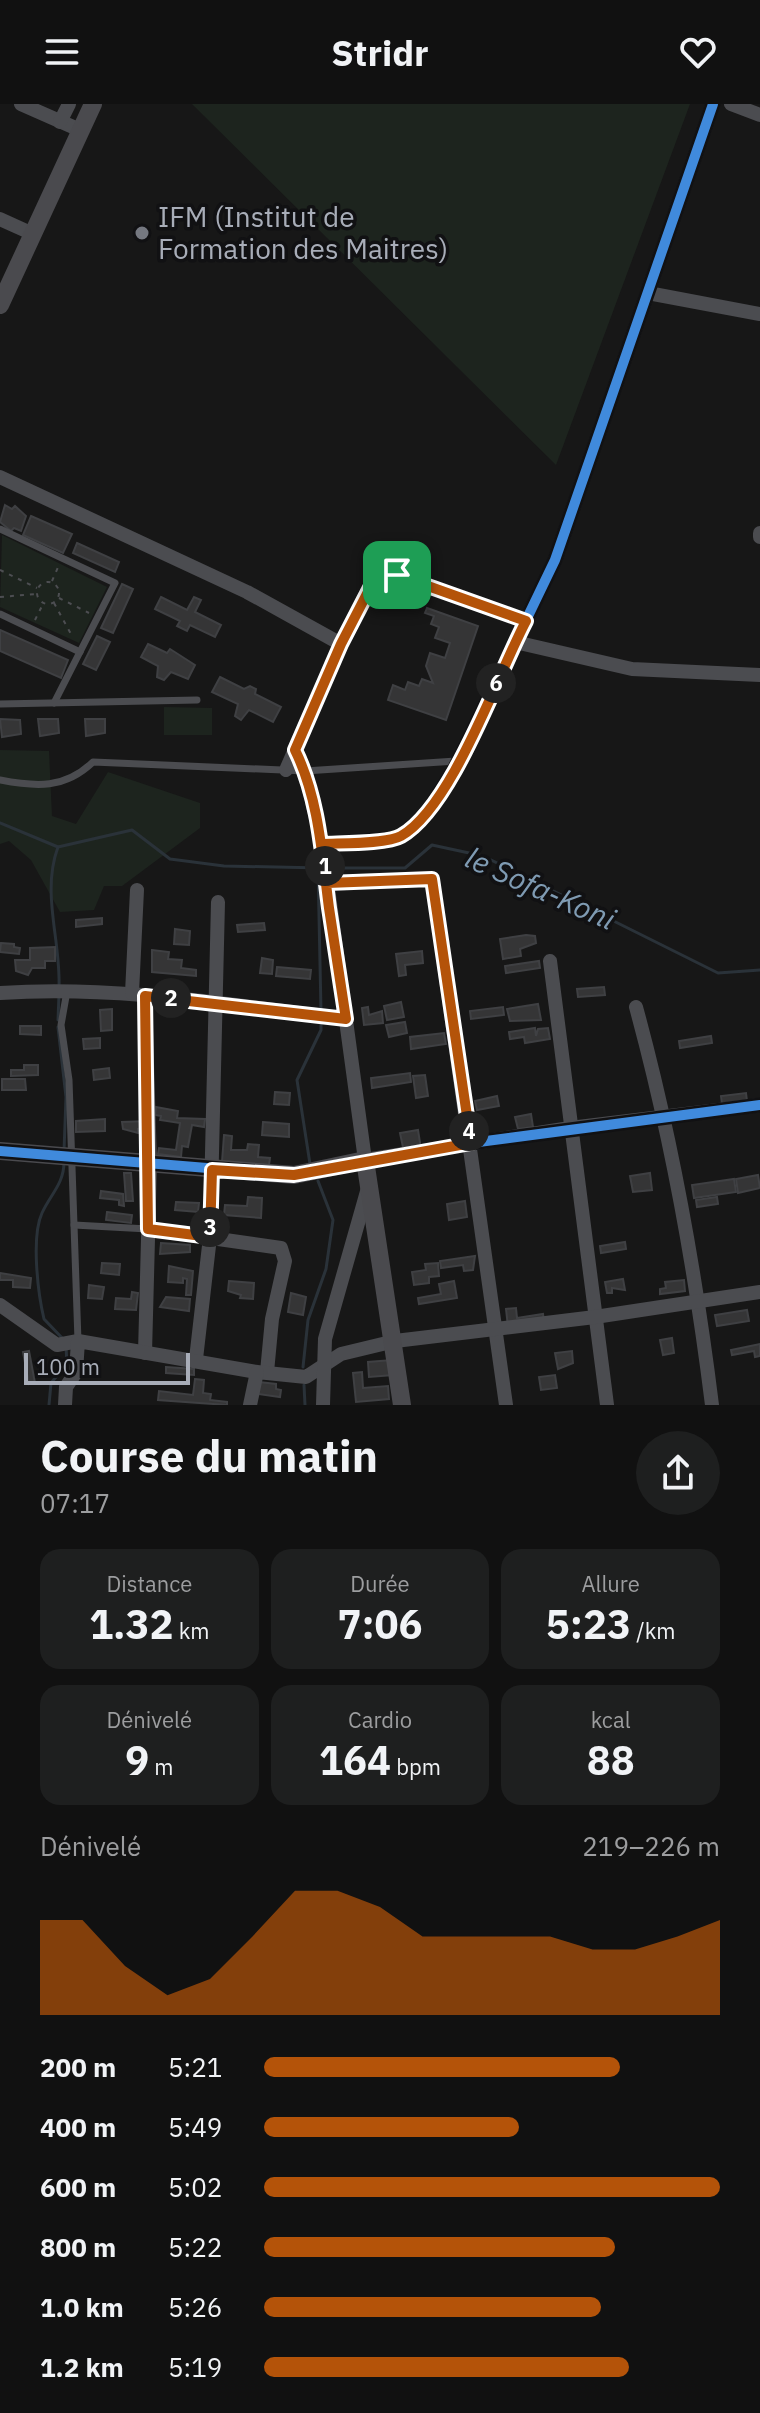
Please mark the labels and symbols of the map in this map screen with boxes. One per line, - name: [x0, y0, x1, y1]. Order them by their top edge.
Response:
- place label: IFM (Institut de Formation des Maitres): [158, 198, 448, 267]
- marker: IFM (Institut de Formation des Maitres): [133, 224, 151, 242]
- pin: [363, 541, 431, 609]
- pin: 6: [476, 663, 516, 703]
- water label: le Sofa-Koni: [459, 837, 622, 938]
- pin: 1: [305, 846, 345, 886]
- pin: 2: [151, 978, 191, 1018]
- pin: 4: [449, 1111, 489, 1151]
- pin: 3: [190, 1207, 230, 1247]
- scale bar: [24, 1349, 190, 1385]

